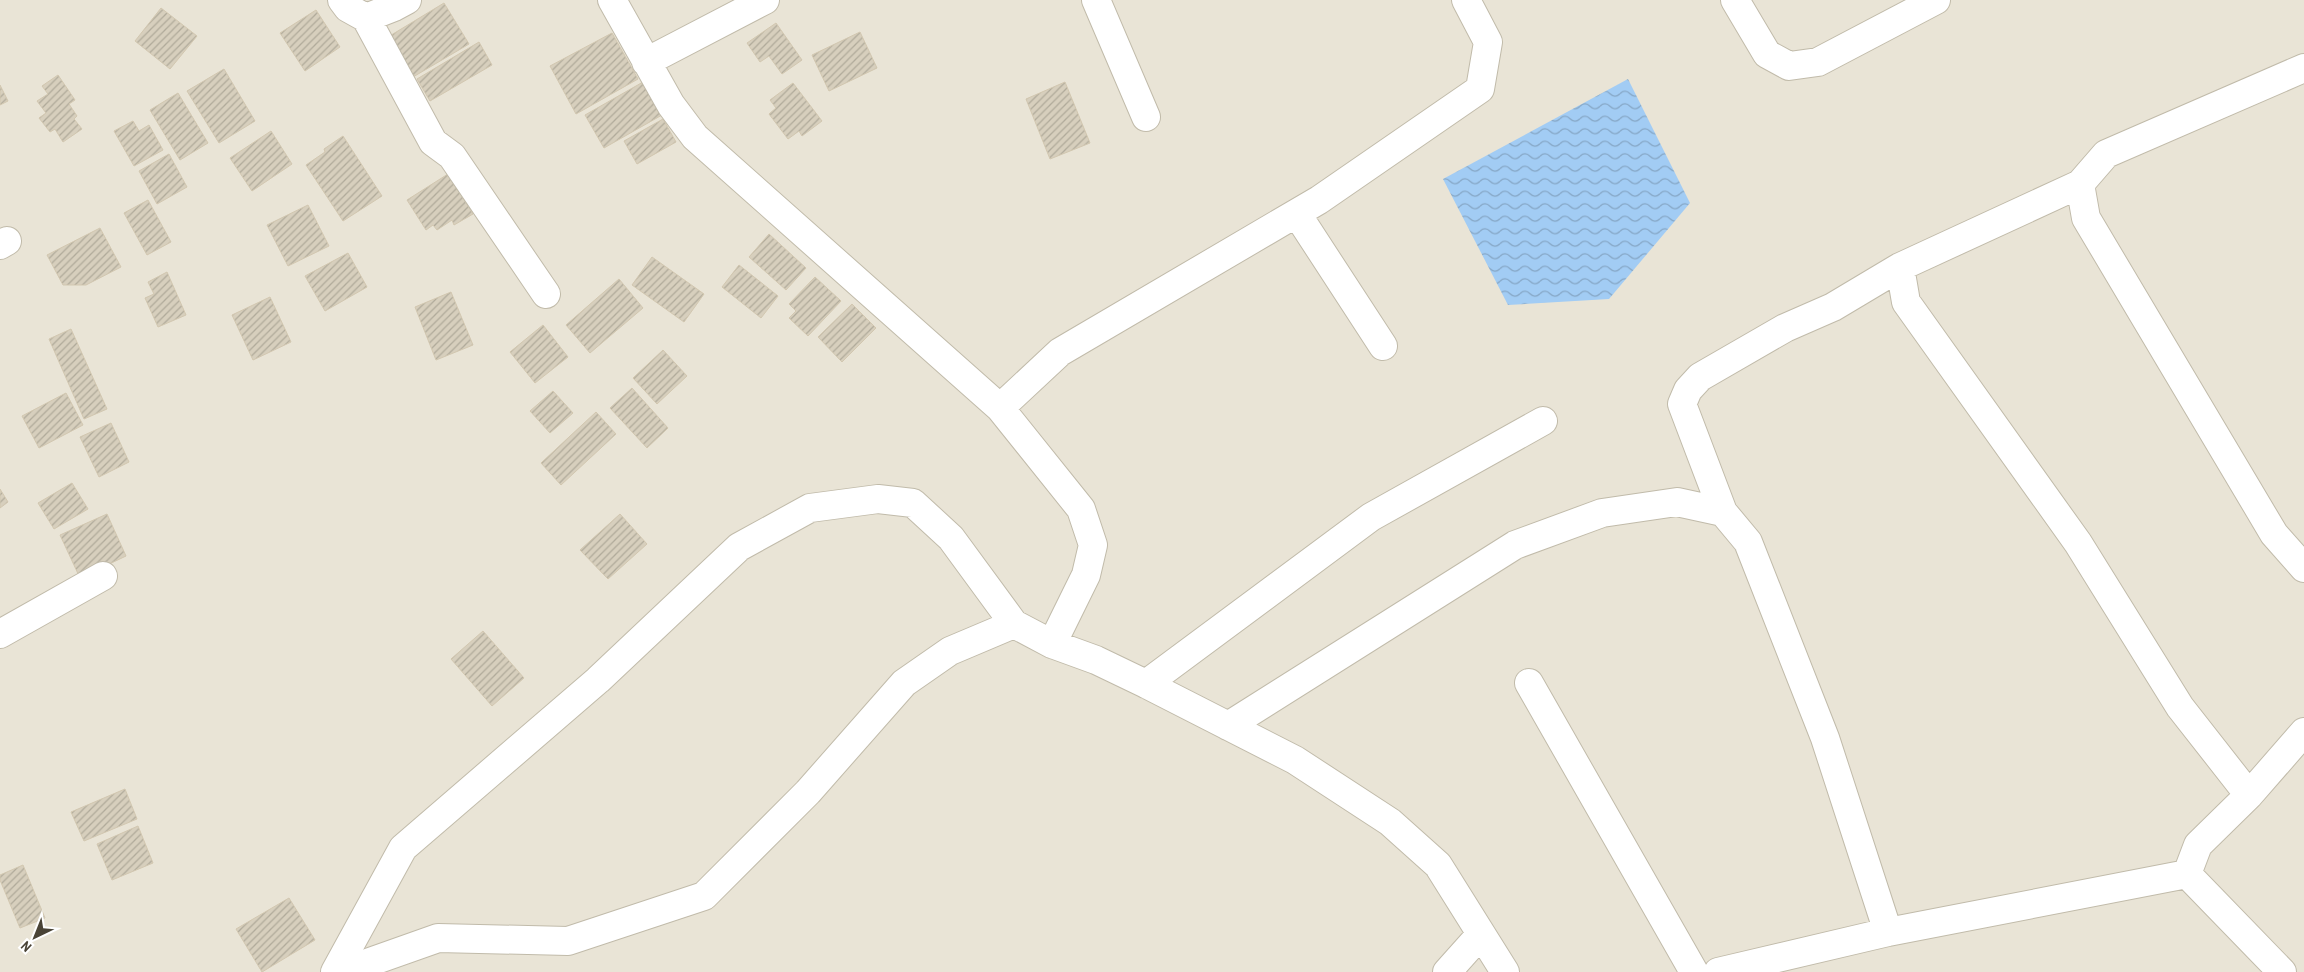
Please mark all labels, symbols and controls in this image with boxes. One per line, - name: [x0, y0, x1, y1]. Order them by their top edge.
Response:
- north arrow: [10, 912, 60, 962]
- text: N: [17, 937, 35, 956]

